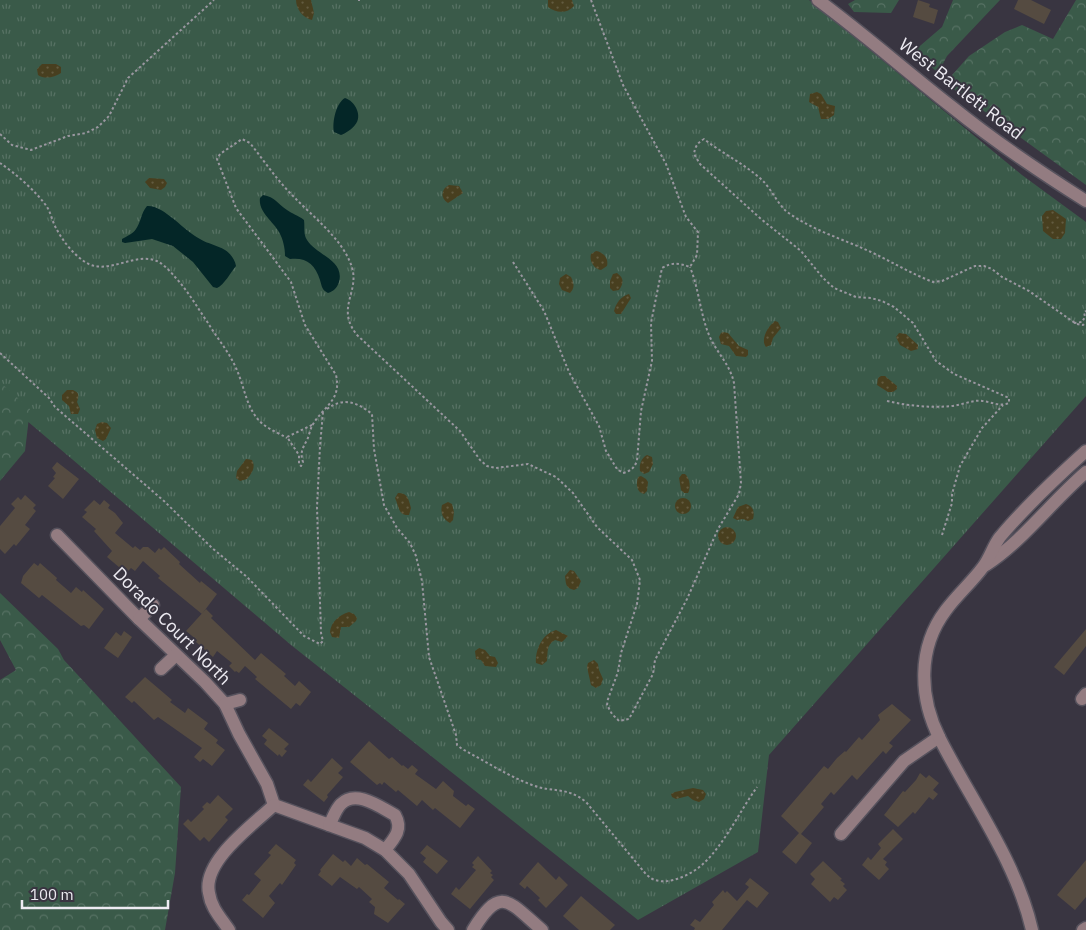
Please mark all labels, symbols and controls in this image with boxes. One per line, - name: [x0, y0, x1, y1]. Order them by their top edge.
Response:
- street label: West Bartlett Road: [894, 33, 1028, 144]
- street label: Dorado Court North: [108, 562, 236, 690]
- scale bar: [22, 878, 169, 910]
- text: 100 m: [30, 885, 74, 904]

